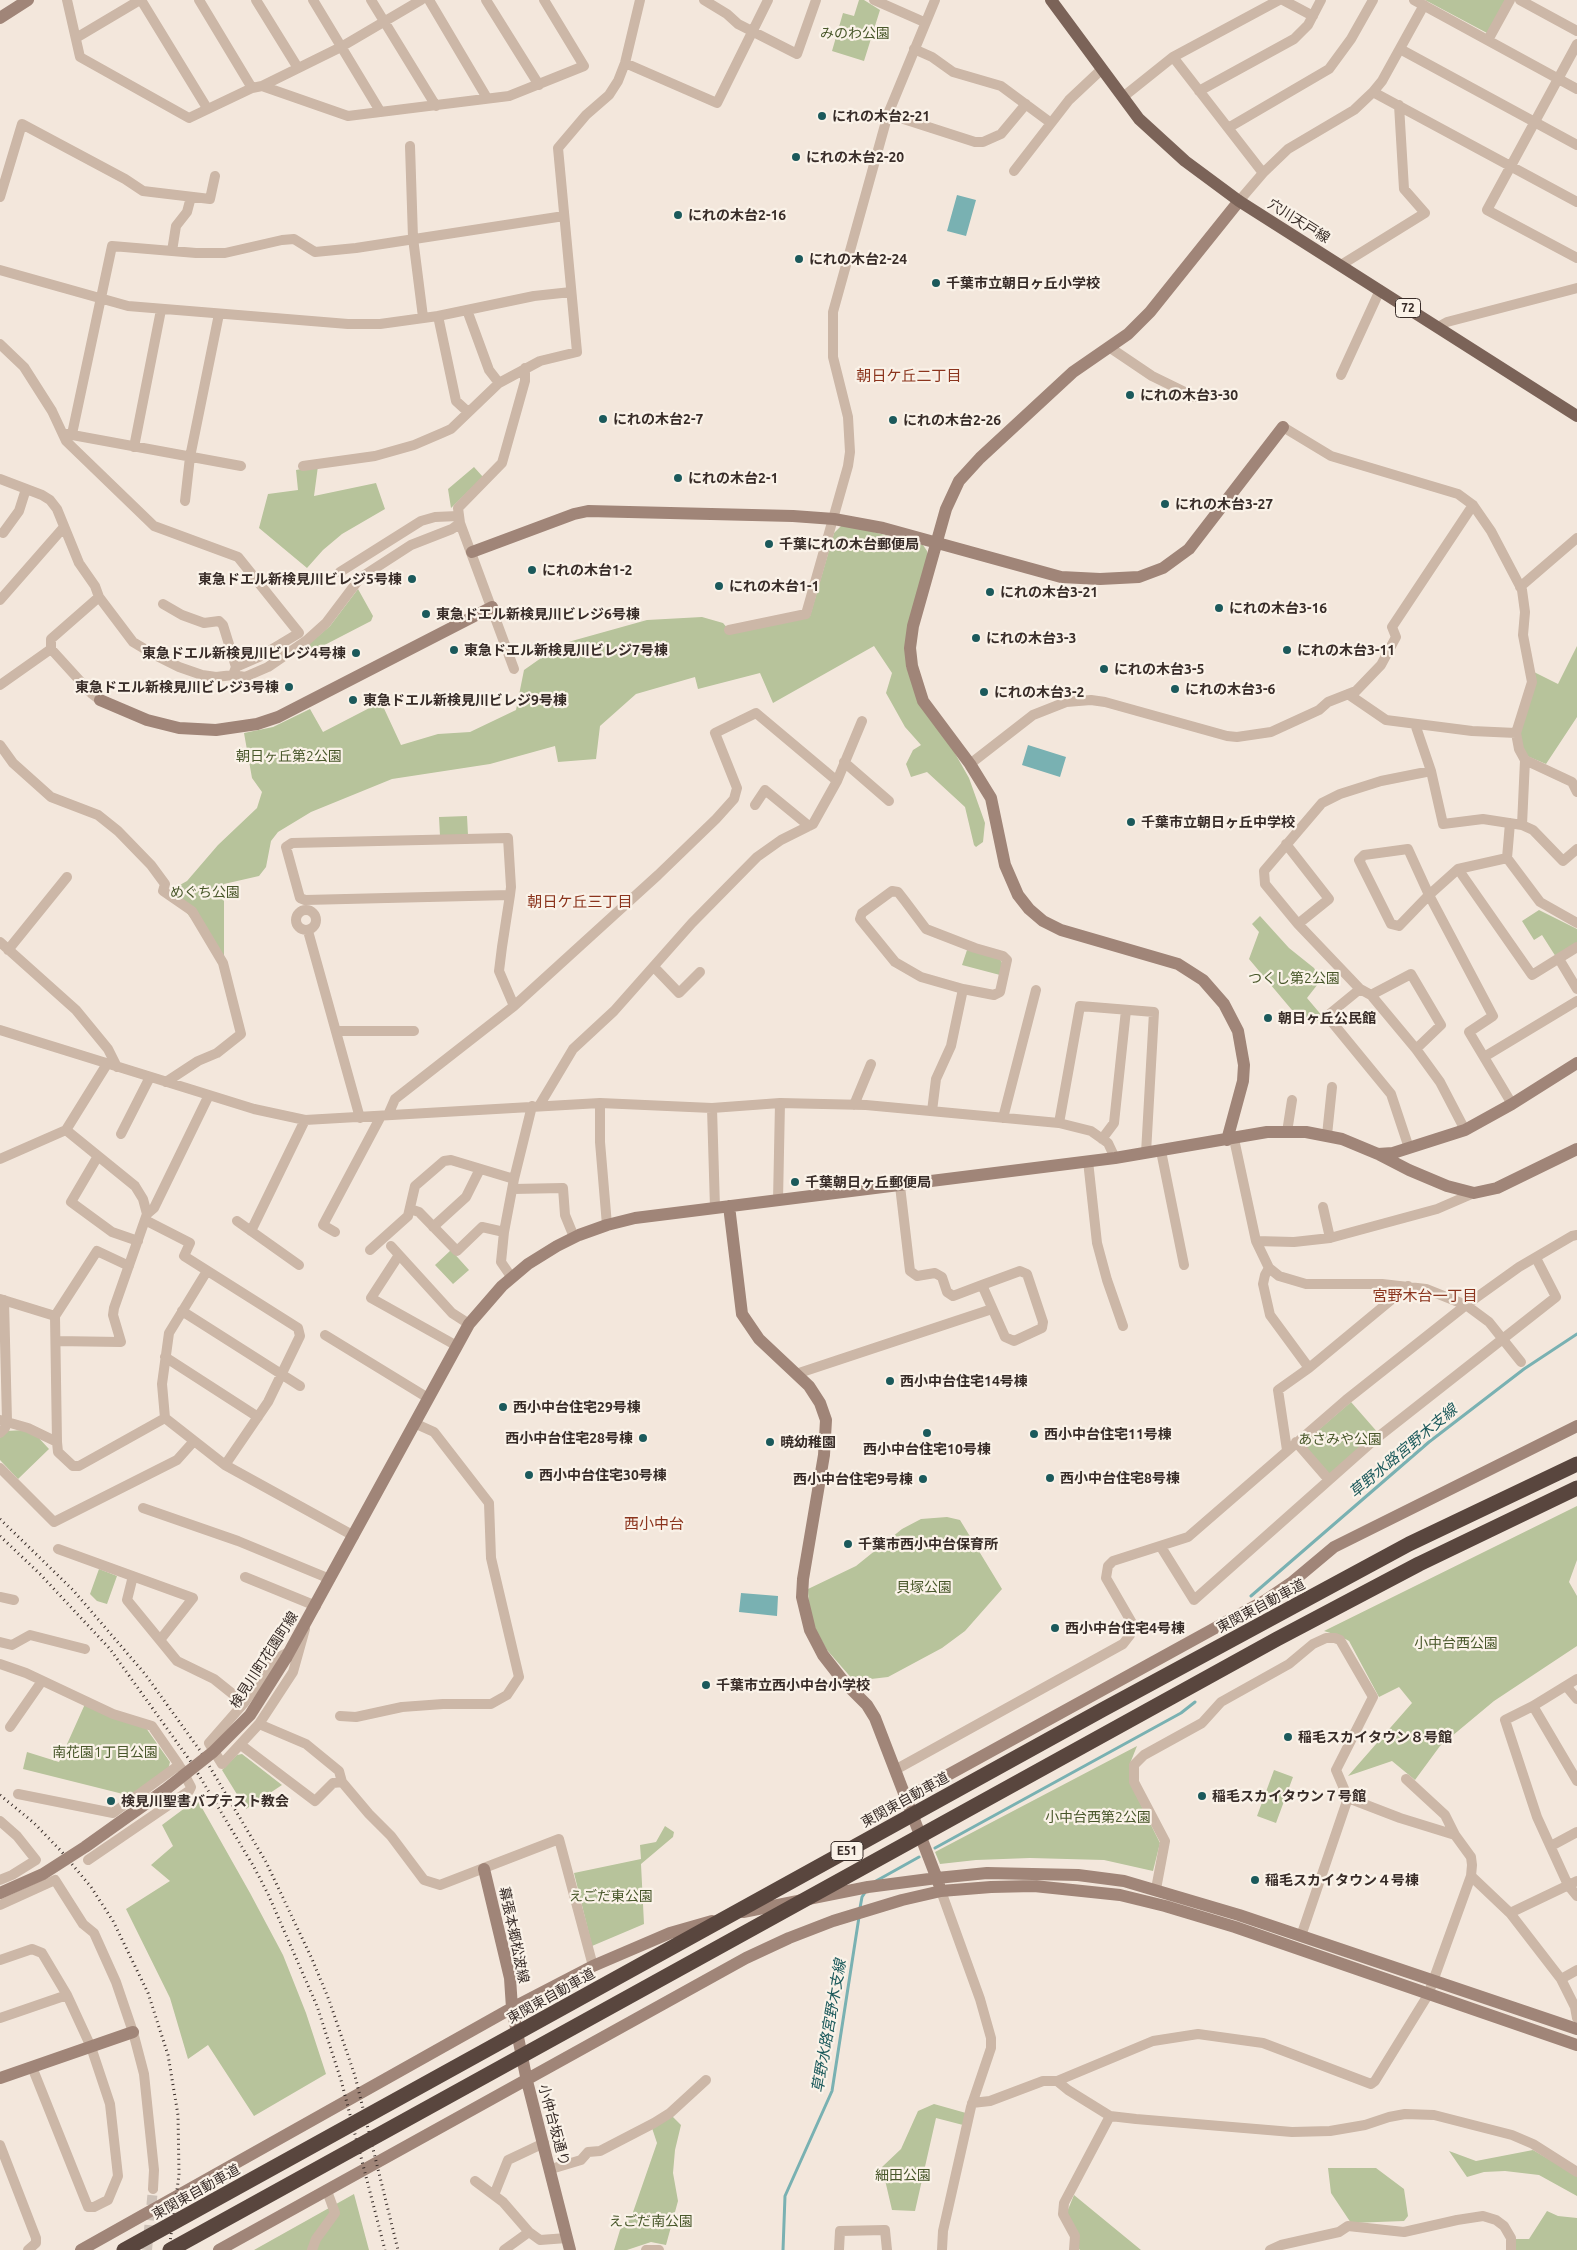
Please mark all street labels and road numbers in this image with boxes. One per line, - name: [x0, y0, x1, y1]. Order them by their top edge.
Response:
- street label: 穴川天戸線: [1265, 195, 1333, 247]
- road number: 72: [1396, 298, 1420, 318]
- street label: 東関東自動車道: [1214, 1576, 1308, 1636]
- street label: 検見川町花園町線: [226, 1608, 302, 1712]
- street label: 東関東自動車道: [858, 1769, 952, 1831]
- road number: E51: [831, 1842, 863, 1860]
- street label: 幕張本郷松波線: [496, 1885, 532, 1985]
- street label: 東関東自動車道: [504, 1965, 598, 2027]
- street label: 小仲台坂通り: [535, 2082, 573, 2168]
- street label: 東関東自動車道: [149, 2161, 243, 2223]

